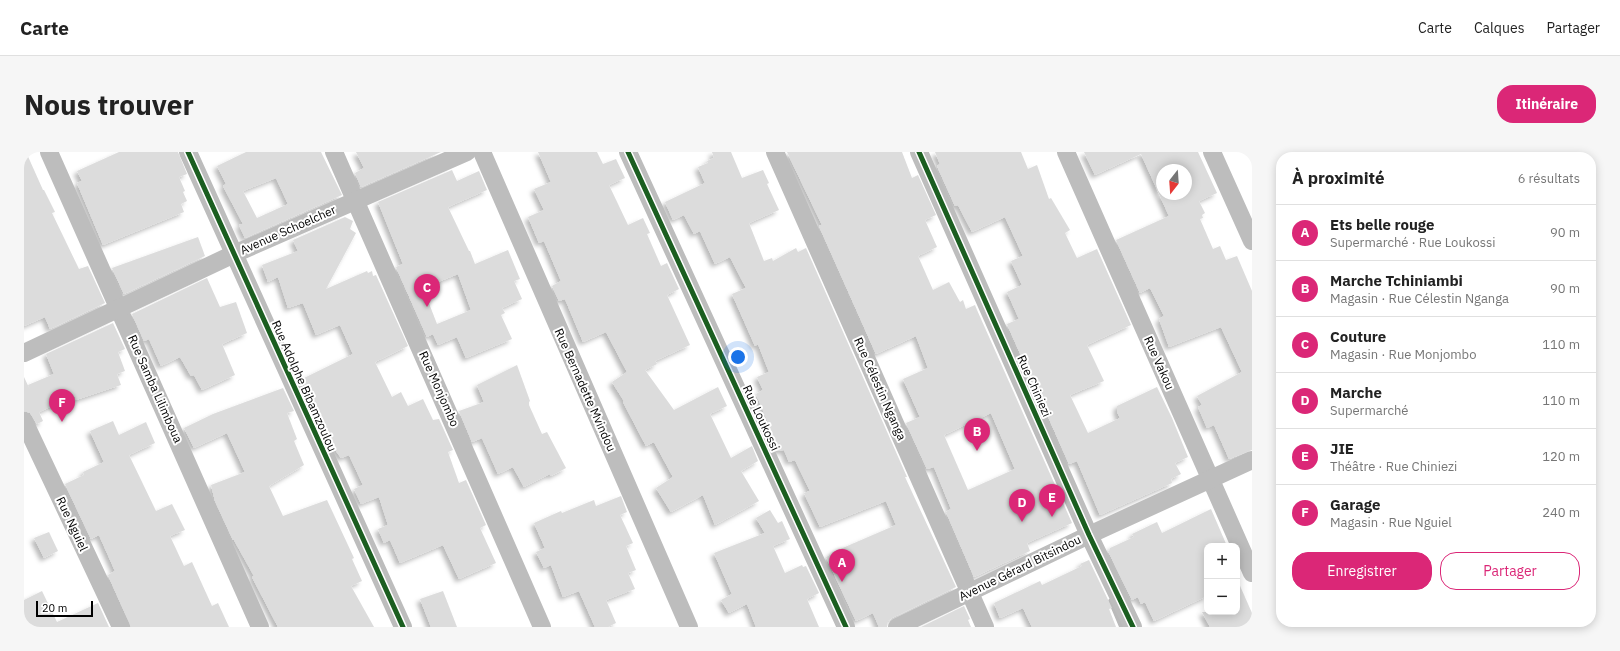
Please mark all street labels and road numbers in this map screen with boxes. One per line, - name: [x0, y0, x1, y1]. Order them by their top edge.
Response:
- street label: Avenue Schoelcher: [238, 201, 338, 257]
- street label: Rue Adolphe Bibamzoulou: [269, 318, 340, 454]
- street label: Rue Bernadette Mvindou: [552, 326, 619, 454]
- street label: Rue Samba Lilimboua: [125, 332, 186, 446]
- street label: Rue Vakou: [1141, 334, 1178, 392]
- street label: Rue Célestin Nganga: [851, 335, 910, 443]
- street label: Rue Monjombo: [416, 349, 463, 429]
- street label: Rue Chiniezi: [1014, 353, 1055, 419]
- street label: Rue Loukossi: [740, 383, 783, 453]
- street label: Rue Nguiel: [53, 494, 92, 553]
- street label: Avenue Gérard Bitsindou: [956, 531, 1083, 604]

